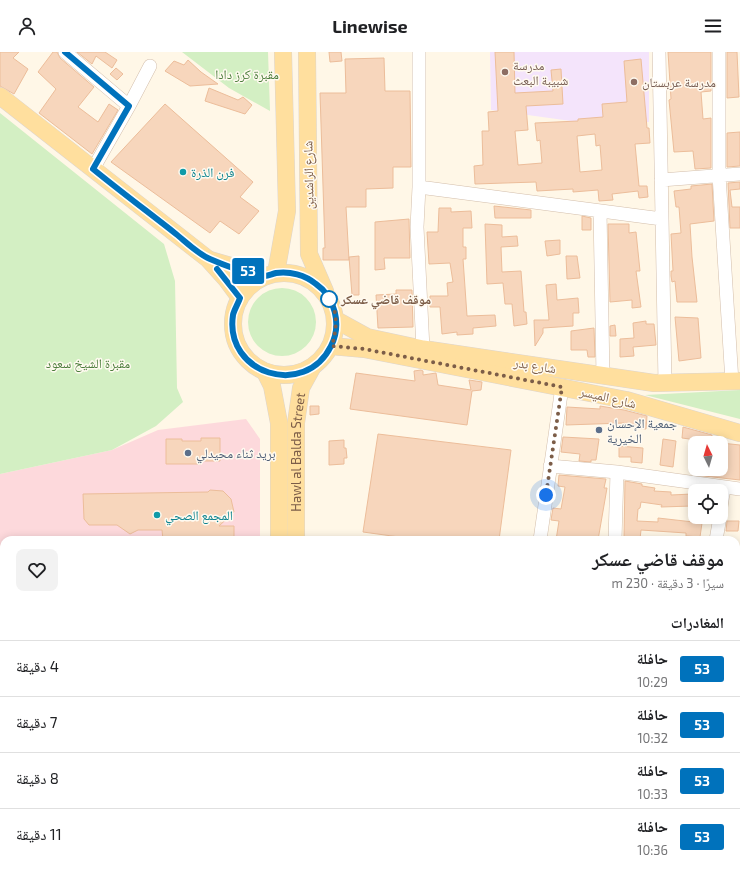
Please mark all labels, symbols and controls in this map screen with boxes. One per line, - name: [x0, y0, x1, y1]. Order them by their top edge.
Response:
- icon: person: [16, 15, 38, 37]
- text: Linewise: [332, 15, 408, 37]
- icon: menu: [702, 15, 724, 37]
- place label: مدرسة شبيبة البعث: [513, 57, 568, 88]
- park label: مقبرة كرز دادا: [215, 66, 279, 83]
- marker: مدرسة شبيبة البعث: [500, 67, 510, 77]
- place label: مدرسة عربستان: [642, 74, 716, 91]
- marker: مدرسة عربستان: [629, 77, 639, 87]
- street label: شارع الراشدين: [299, 141, 319, 209]
- place label: فرن الذرة: [191, 164, 235, 181]
- marker: فرن الذرة: [178, 167, 188, 177]
- line badge: 53: [230, 258, 266, 284]
- text: 53: [240, 262, 256, 279]
- marker: موقف قاضي عسكر: [320, 290, 338, 308]
- place label: موقف قاضي عسكر: [340, 291, 431, 310]
- street label: شارع بدر: [512, 354, 557, 378]
- park label: مقبرة الشيخ سعود: [46, 355, 130, 373]
- street label: شارع الميسر: [577, 383, 638, 413]
- street label: Hawl al Balda Street: [288, 391, 308, 512]
- place label: جمعية الإحسان الخيرية: [607, 415, 677, 447]
- marker: جمعية الإحسان الخيرية: [594, 425, 604, 435]
- north arrow: [688, 436, 728, 476]
- map controls: [688, 436, 728, 524]
- place label: بريد ثناء محيدلي: [196, 445, 276, 464]
- marker: بريد ثناء محيدلي: [183, 448, 193, 458]
- button: locate: [688, 484, 728, 524]
- your location: [536, 485, 556, 505]
- place label: المجمع الصحي: [165, 507, 233, 526]
- marker: المجمع الصحي: [152, 510, 162, 520]
- text: موقف قاضي عسكر: [592, 547, 724, 570]
- button: heart: [16, 549, 58, 591]
- text: سيرًا · 3 دقيقة · 230 m: [611, 575, 724, 591]
- text: المغادرات: [671, 613, 724, 631]
- text: حافلة: [637, 649, 668, 667]
- text: 4 دقيقة: [16, 657, 59, 675]
- text: 53: [694, 660, 710, 677]
- text: 10:29: [637, 674, 668, 690]
- text: حافلة: [637, 705, 668, 723]
- text: 7 دقيقة: [16, 713, 58, 731]
- text: 53: [694, 716, 710, 733]
- text: 10:32: [637, 730, 668, 746]
- text: حافلة: [637, 761, 668, 779]
- text: 8 دقيقة: [16, 769, 59, 787]
- text: 53: [694, 772, 710, 789]
- text: 10:33: [637, 786, 668, 802]
- text: حافلة: [637, 817, 668, 835]
- text: 11 دقيقة: [16, 825, 62, 843]
- text: 53: [694, 828, 710, 845]
- text: 10:36: [637, 842, 668, 858]

